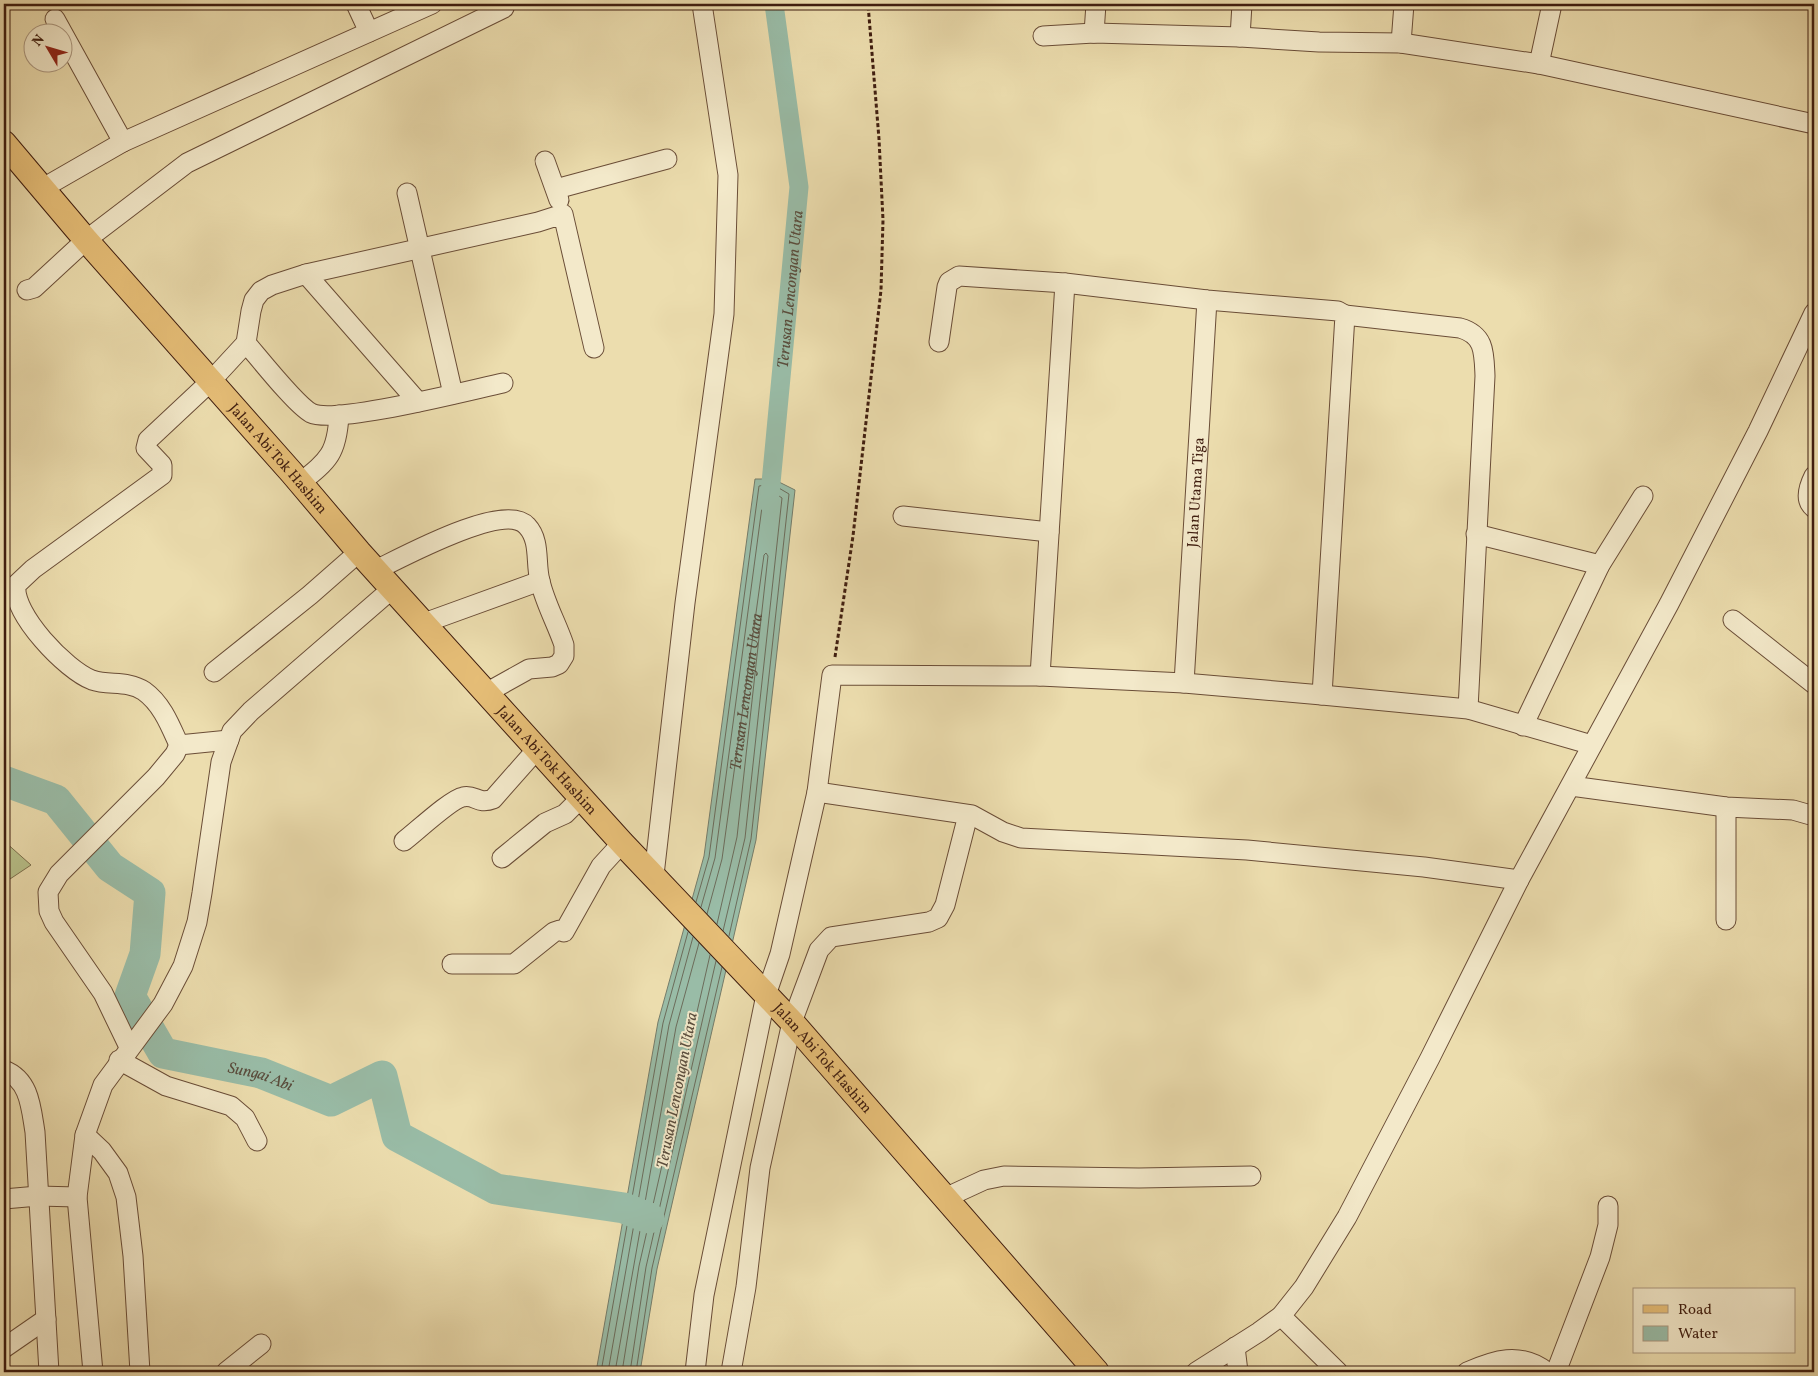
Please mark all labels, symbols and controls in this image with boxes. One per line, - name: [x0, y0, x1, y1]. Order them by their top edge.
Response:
- north arrow: [22, 22, 72, 72]
- text: N: [28, 31, 50, 51]
- water label: Terusan Lencongan Utara: [773, 209, 810, 369]
- street label: Jalan Abi Tok Hashim: [223, 399, 332, 519]
- street label: Jalan Utama Tiga: [1183, 437, 1211, 548]
- water label: Terusan Lencongan Utara: [725, 611, 769, 772]
- street label: Jalan Abi Tok Hashim: [491, 702, 601, 820]
- street label: Jalan Abi Tok Hashim: [767, 999, 876, 1119]
- water label: Terusan Lencongan Utara: [652, 1010, 704, 1170]
- water label: Sungai Abi: [226, 1058, 297, 1098]
- legend: [1633, 1288, 1796, 1354]
- text: Road: [1678, 1300, 1712, 1321]
- text: Water: [1678, 1324, 1718, 1345]

